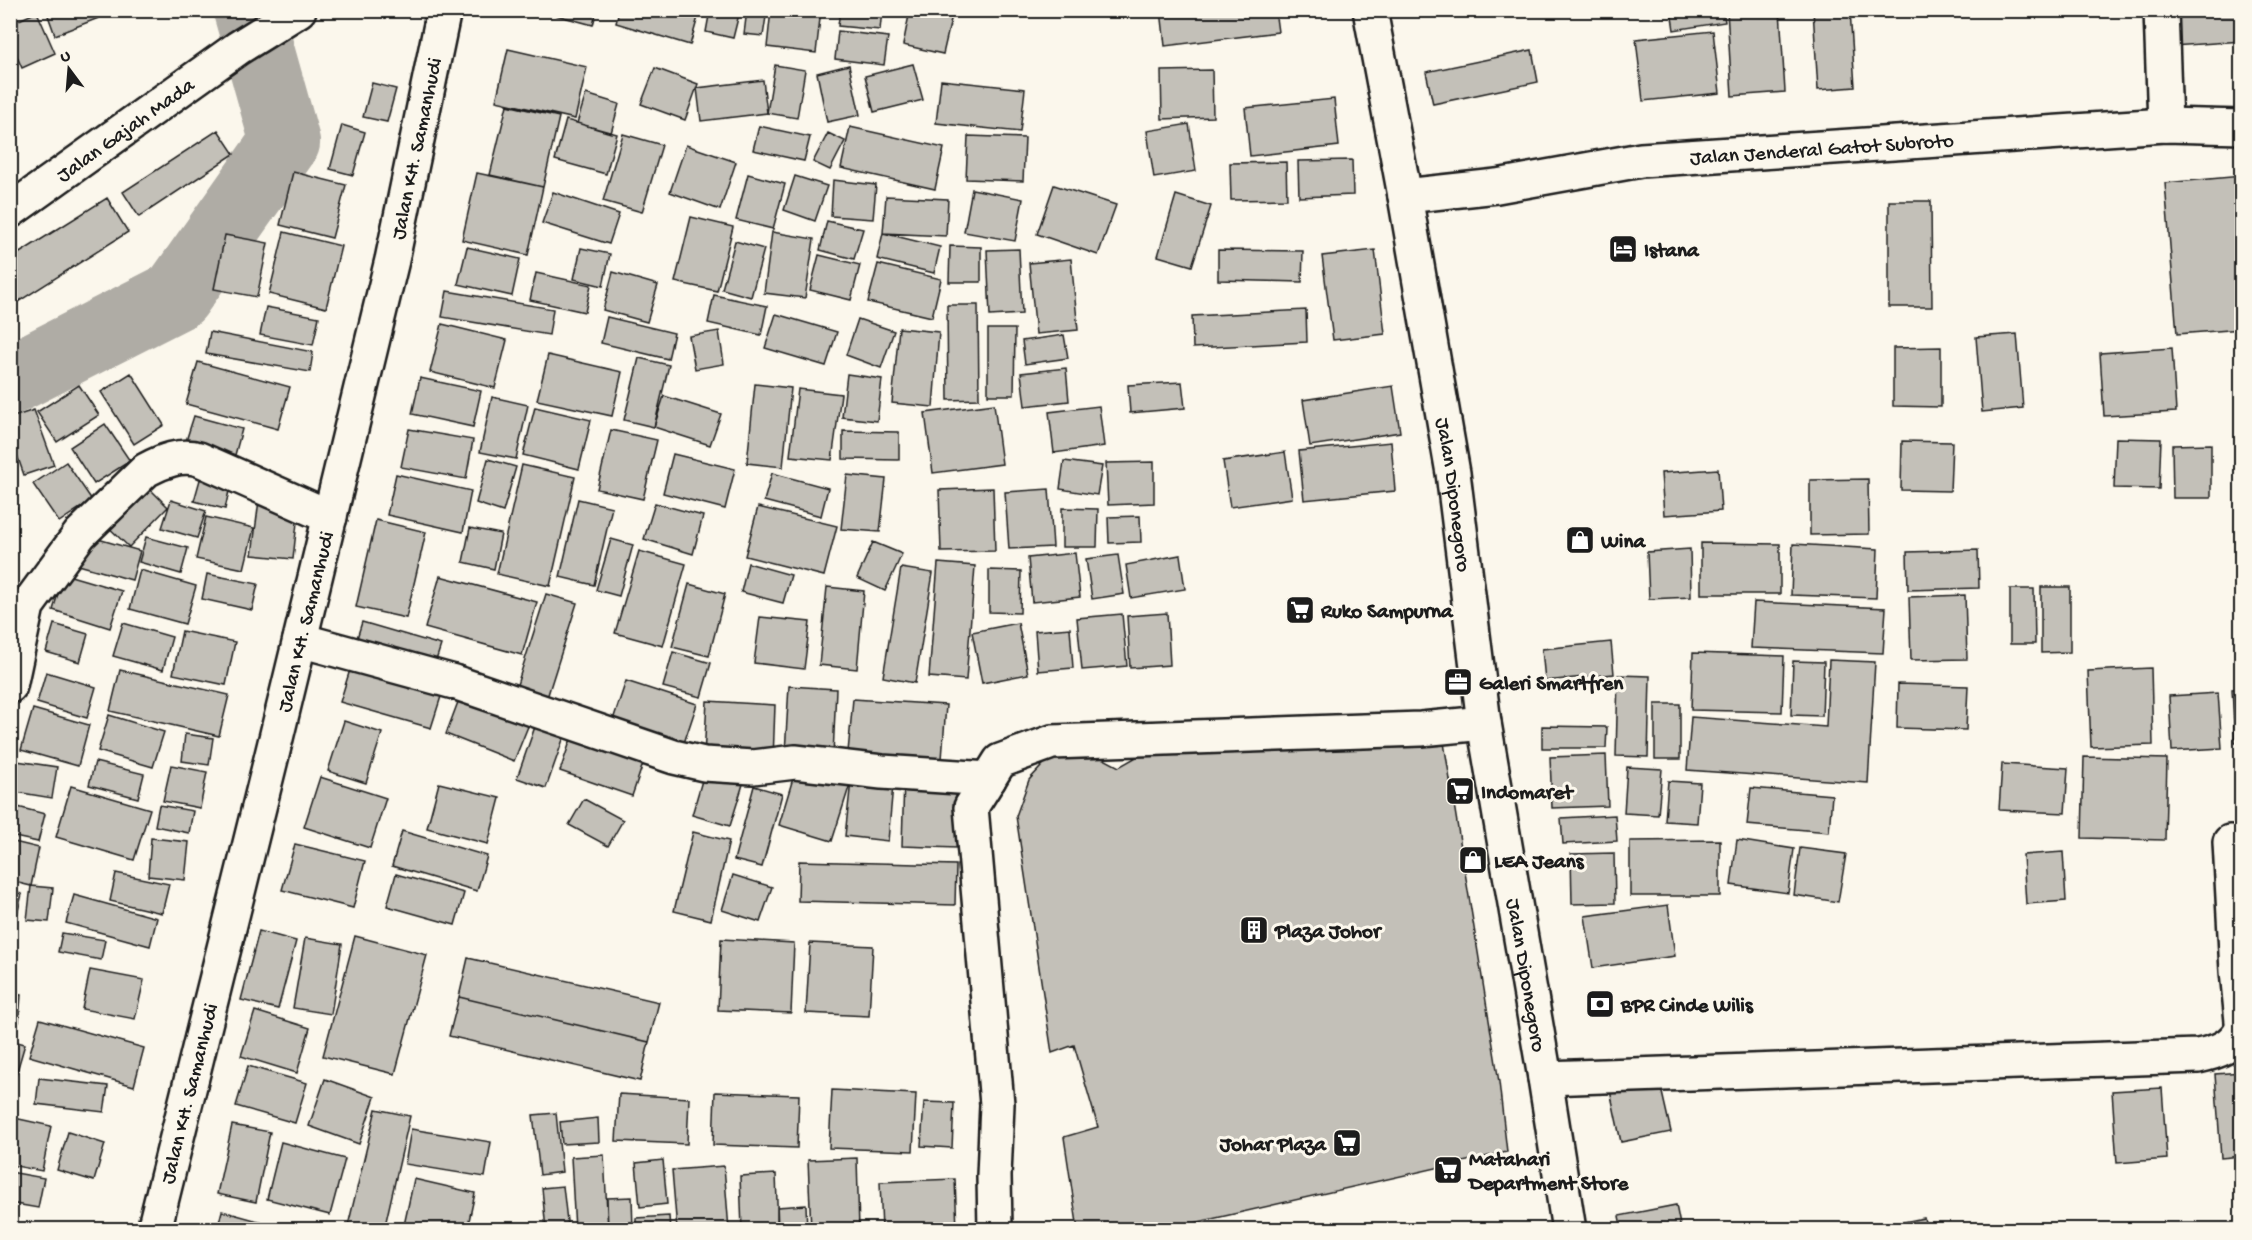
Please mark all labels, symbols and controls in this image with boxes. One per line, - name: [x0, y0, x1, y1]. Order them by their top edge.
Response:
- north arrow: [39, 39, 99, 99]
- text: U: [59, 47, 74, 68]
- street label: Jalan KH. Samanhudi: [388, 56, 450, 242]
- street label: Jalan Gajah Mada: [53, 73, 202, 189]
- street label: Jalan Jenderal Gatot Subroto: [1689, 130, 1955, 173]
- hotel icon: Istana: [1607, 233, 1639, 265]
- place label: Istana: [1644, 240, 1700, 265]
- street label: Jalan Diponegoro: [1428, 416, 1474, 574]
- shop icon: Wina: [1564, 524, 1596, 556]
- street label: Jalan KH. Samanhudi: [274, 529, 342, 715]
- place label: Wina: [1600, 531, 1646, 556]
- supermarket icon: Ruko Sampurna: [1284, 594, 1316, 626]
- place label: Ruko Sampurna: [1320, 601, 1454, 626]
- office icon: Galeri Smartfren: [1442, 666, 1474, 698]
- place label: Galeri Smartfren: [1479, 673, 1624, 698]
- supermarket icon: Indomaret: [1444, 775, 1476, 807]
- place label: Indomaret: [1481, 782, 1575, 807]
- shop icon: LEA Jeans: [1457, 844, 1489, 876]
- place label: LEA Jeans: [1494, 851, 1585, 876]
- street label: Jalan Diponegoro: [1498, 897, 1549, 1054]
- building icon: Plaza Johor: [1238, 914, 1270, 946]
- place label: Plaza Johor: [1274, 921, 1383, 946]
- bank icon: BPR Cinde Wilis: [1584, 988, 1616, 1020]
- place label: BPR Cinde Wilis: [1620, 995, 1754, 1020]
- street label: Jalan KH. Samanhudi: [157, 1001, 226, 1187]
- supermarket icon: Johar Plaza: [1331, 1127, 1363, 1159]
- place label: Johar Plaza: [1219, 1134, 1327, 1159]
- place label: Matahari Department Store: [1467, 1149, 1629, 1198]
- supermarket icon: Matahari Department Store: [1432, 1154, 1464, 1186]

